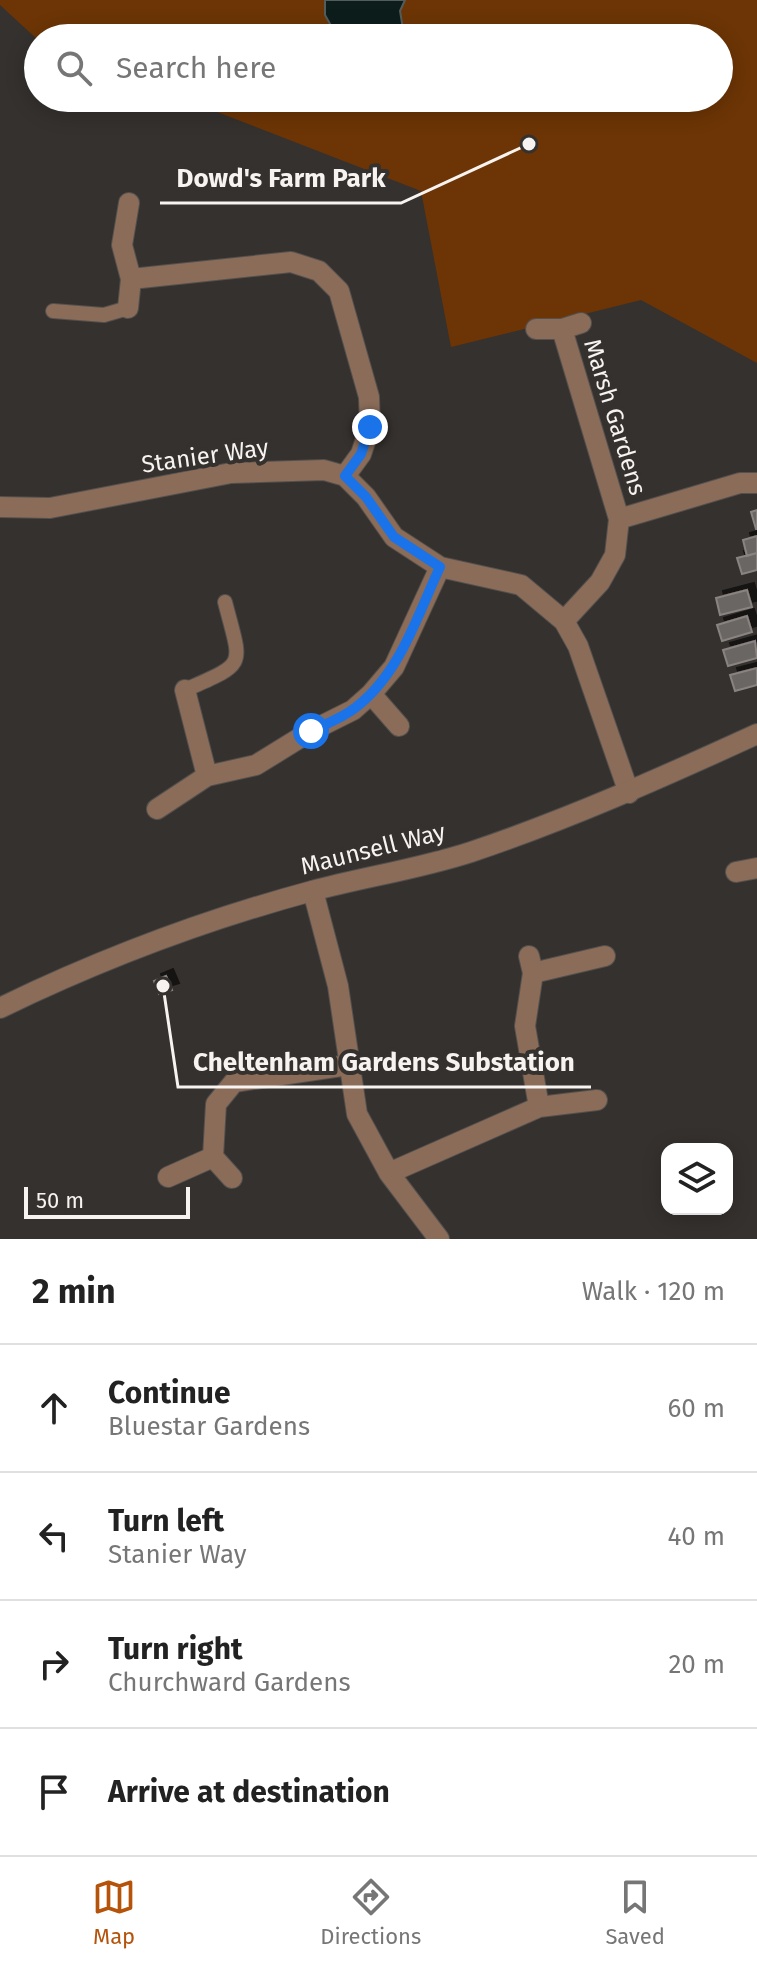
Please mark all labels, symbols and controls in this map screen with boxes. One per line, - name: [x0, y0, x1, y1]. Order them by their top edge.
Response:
- search box: [24, 24, 733, 112]
- icon: search: [52, 46, 96, 90]
- text: Search here: [116, 50, 276, 86]
- callout: Dowd's Farm Park: [160, 153, 401, 203]
- text: Dowd's Farm Park: [176, 163, 386, 194]
- street label: Marsh Gardens: [578, 336, 652, 498]
- route end: [352, 409, 388, 445]
- street label: Stanier Way: [140, 433, 270, 479]
- route start: [293, 713, 329, 749]
- street label: Maunsell Way: [298, 817, 448, 880]
- callout: Cheltenham Gardens Substation: [178, 1037, 591, 1087]
- text: Cheltenham Gardens Substation: [193, 1047, 575, 1078]
- map controls: [661, 1143, 733, 1215]
- button: layers: [661, 1143, 733, 1215]
- scale bar: [24, 1183, 190, 1219]
- text: 50 m: [36, 1187, 84, 1214]
- text: 2 min: [32, 1271, 116, 1312]
- text: Walk · 120 m: [582, 1276, 725, 1307]
- text: Continue: [108, 1375, 231, 1411]
- icon: ahead: [32, 1386, 76, 1430]
- text: 60 m: [667, 1393, 725, 1424]
- text: Bluestar Gardens: [108, 1411, 310, 1442]
- text: Turn left: [108, 1503, 224, 1539]
- icon: left: [32, 1514, 76, 1558]
- text: 40 m: [667, 1521, 725, 1552]
- text: Stanier Way: [108, 1539, 246, 1570]
- text: Turn right: [108, 1631, 243, 1667]
- icon: right: [32, 1642, 76, 1686]
- text: 20 m: [668, 1649, 725, 1680]
- text: Churchward Gardens: [108, 1667, 351, 1698]
- icon: arrive: [32, 1770, 76, 1814]
- text: Arrive at destination: [108, 1774, 390, 1810]
- tab: Map: [92, 1875, 136, 1950]
- tab: Directions: [320, 1875, 421, 1950]
- tab: Saved: [605, 1875, 665, 1950]

